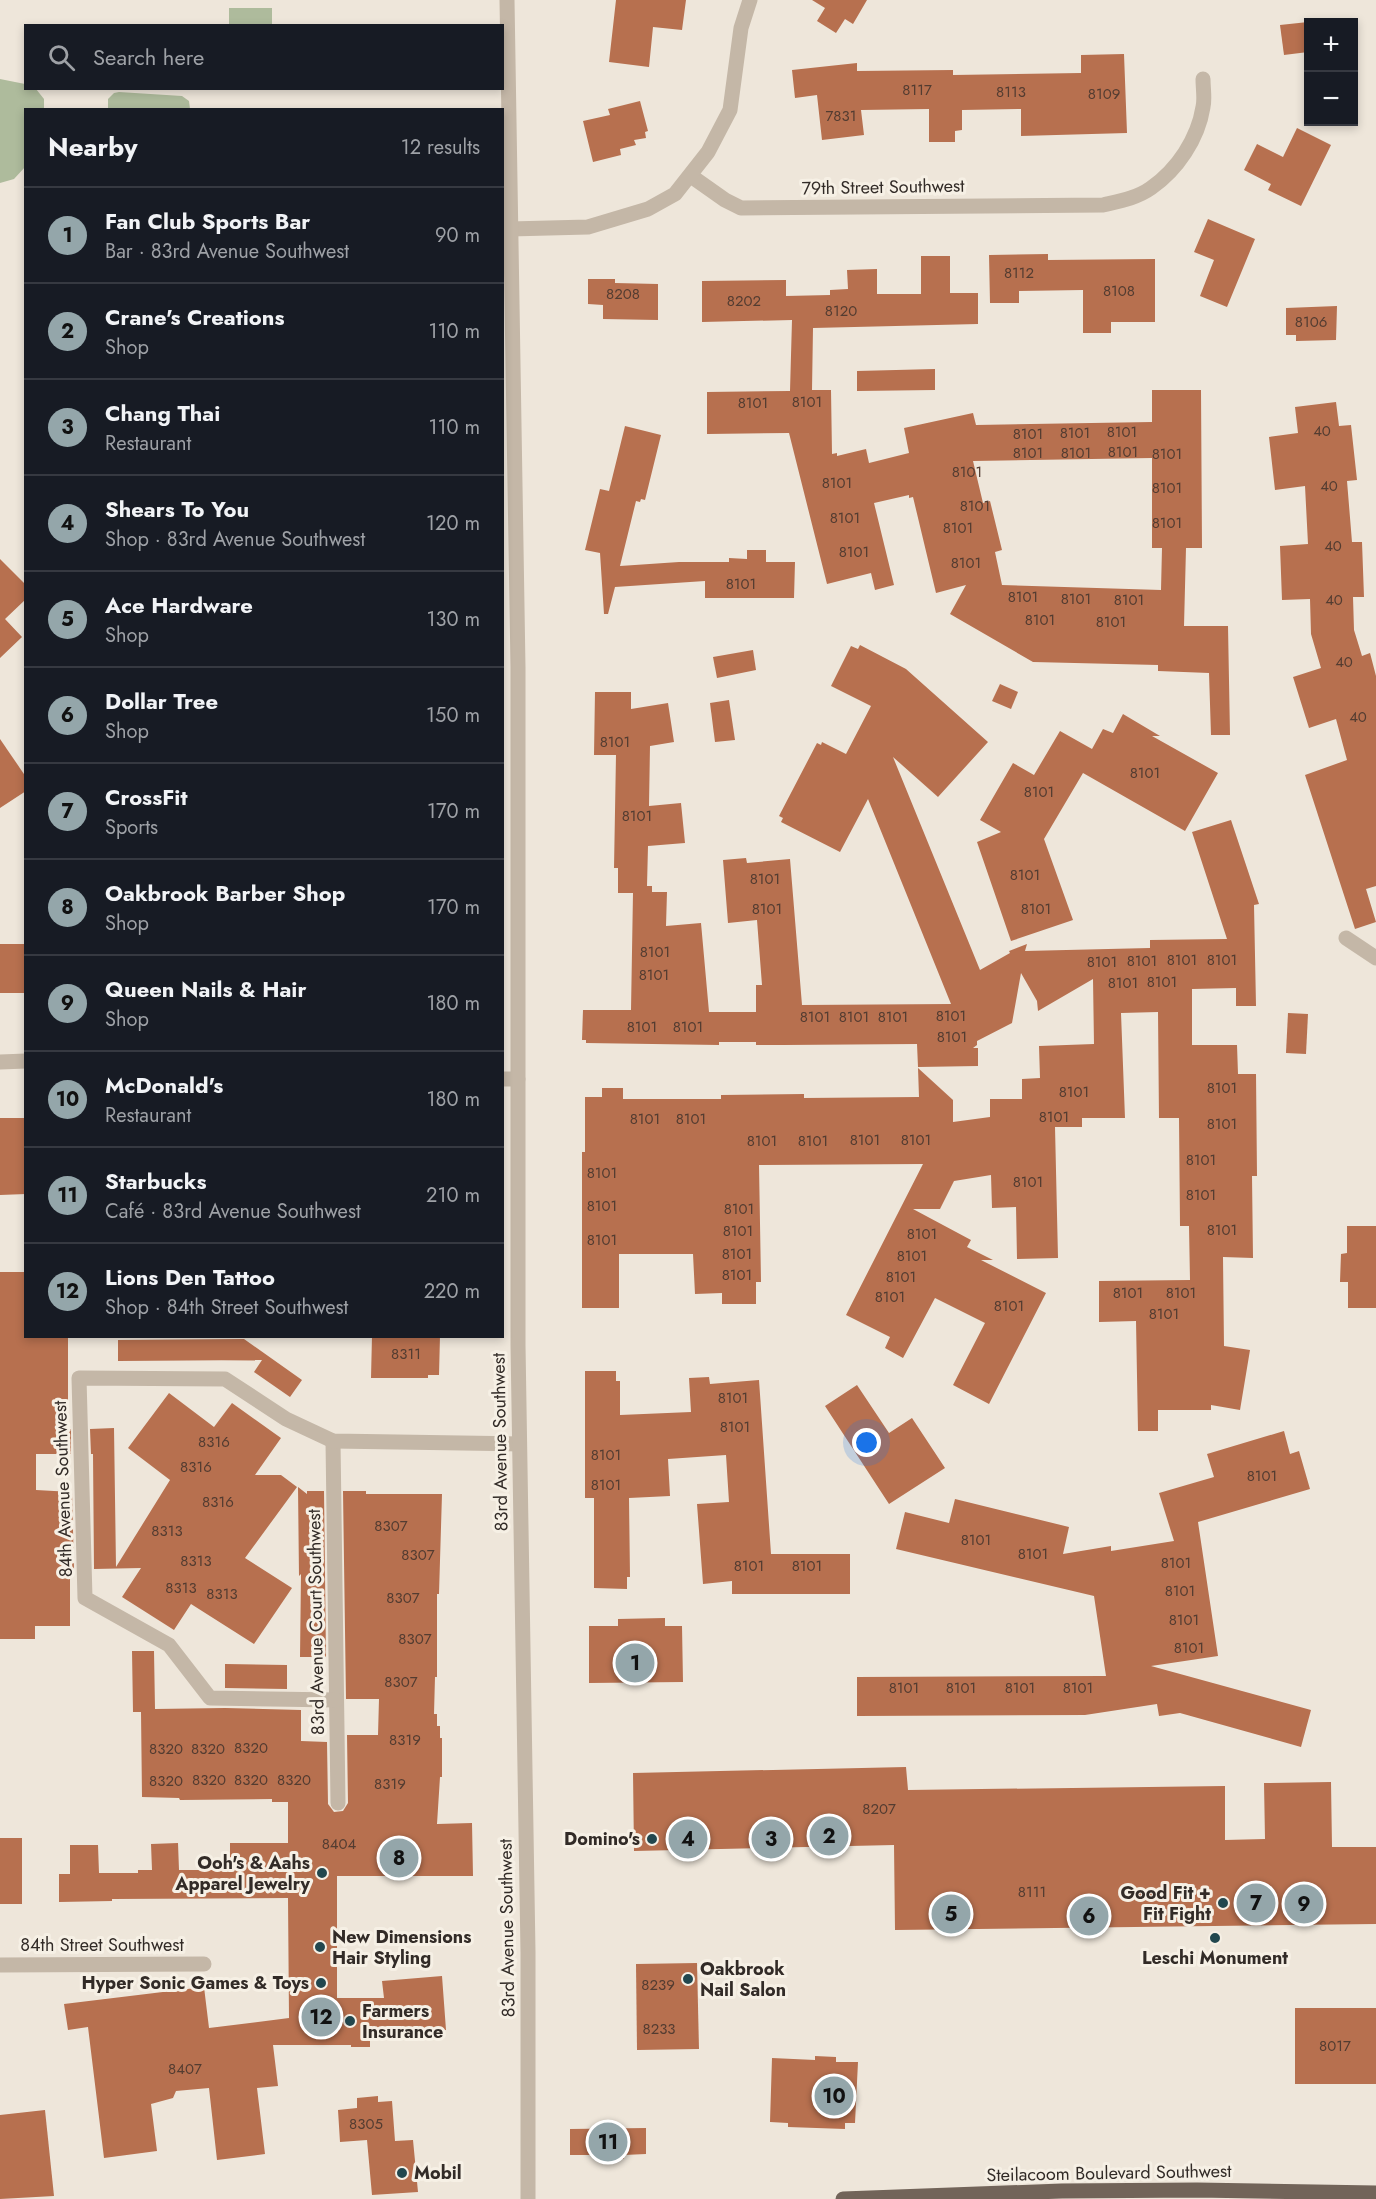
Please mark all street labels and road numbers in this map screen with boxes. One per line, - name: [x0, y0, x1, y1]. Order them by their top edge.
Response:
- street label: 79th Street Southwest: [801, 173, 965, 201]
- street label: 83rd Avenue Southwest: [485, 1352, 515, 1532]
- street label: 84th Avenue Southwest: [47, 1400, 79, 1578]
- street label: 83rd Avenue Court Southwest: [301, 1508, 331, 1735]
- street label: 83rd Avenue Southwest: [492, 1838, 522, 2018]
- street label: 84th Street Southwest: [20, 1932, 184, 1958]
- street label: Steilacoom Boulevard Southwest: [986, 2158, 1232, 2188]

